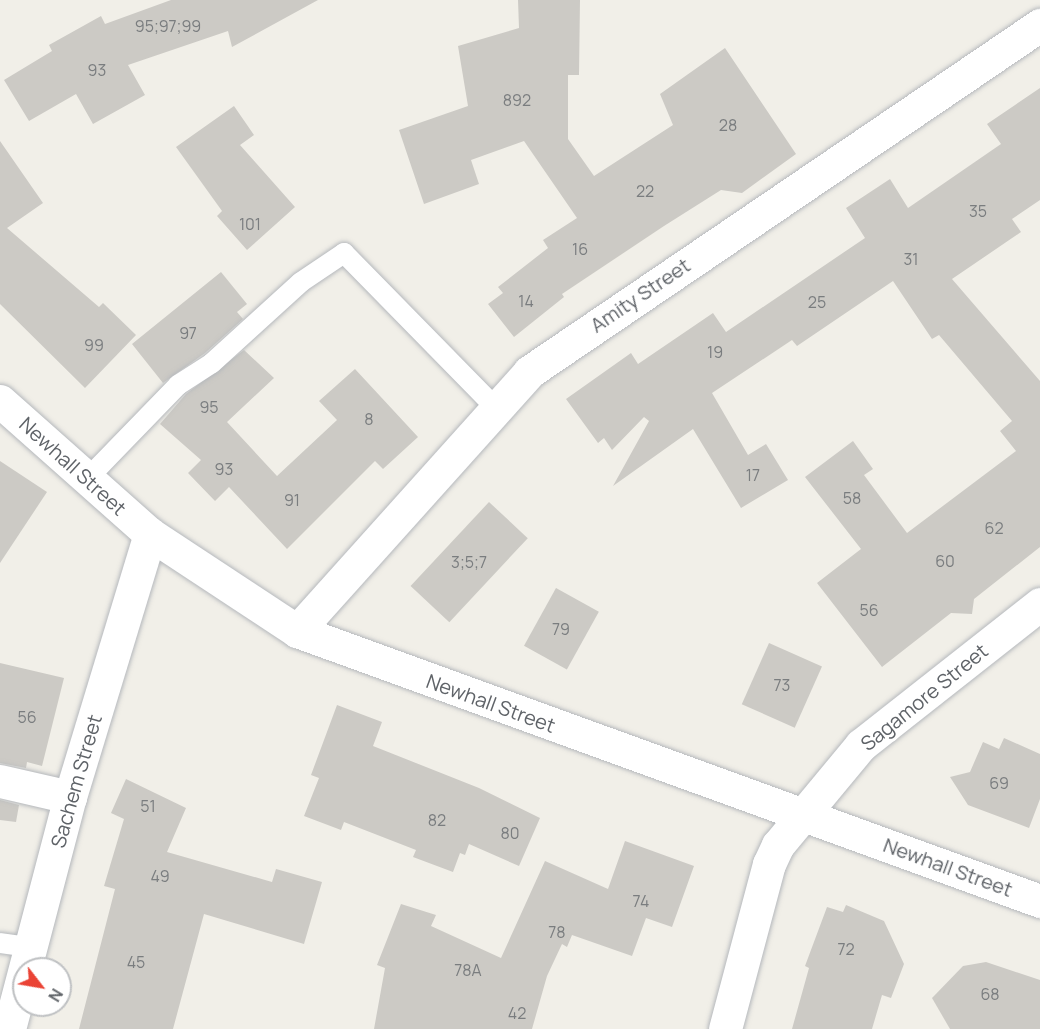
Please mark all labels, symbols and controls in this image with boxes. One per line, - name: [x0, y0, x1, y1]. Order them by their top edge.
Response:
- house number: 95;97;99: [135, 16, 201, 36]
- house number: 93: [88, 60, 106, 80]
- house number: 892: [503, 90, 531, 110]
- house number: 28: [719, 115, 737, 135]
- house number: 22: [636, 181, 654, 201]
- house number: 35: [969, 201, 987, 221]
- house number: 101: [239, 214, 261, 234]
- house number: 16: [572, 239, 588, 259]
- house number: 31: [903, 249, 919, 269]
- street label: Amity Street: [585, 253, 695, 337]
- house number: 14: [518, 291, 534, 311]
- house number: 25: [808, 292, 826, 312]
- house number: 97: [179, 323, 197, 343]
- house number: 99: [84, 335, 104, 355]
- house number: 19: [707, 342, 723, 362]
- house number: 95: [199, 397, 219, 417]
- house number: 8: [364, 409, 374, 429]
- street label: Newhall Street: [15, 412, 131, 520]
- house number: 93: [215, 459, 233, 479]
- house number: 17: [746, 465, 760, 485]
- house number: 58: [843, 488, 861, 508]
- house number: 91: [284, 490, 300, 510]
- house number: 62: [984, 518, 1004, 538]
- house number: 60: [935, 551, 955, 571]
- house number: 3;5;7: [451, 552, 487, 572]
- house number: 56: [859, 600, 879, 620]
- house number: 79: [552, 619, 570, 639]
- street label: Sagamore Street: [856, 638, 992, 756]
- street label: Newhall Street: [423, 669, 559, 737]
- house number: 73: [774, 675, 790, 695]
- house number: 56: [17, 707, 37, 727]
- street label: Sachem Street: [46, 712, 106, 850]
- house number: 69: [989, 773, 1009, 793]
- house number: 51: [140, 796, 156, 816]
- house number: 82: [428, 810, 446, 830]
- house number: 80: [500, 823, 520, 843]
- street label: Newhall Street: [880, 833, 1016, 901]
- house number: 49: [150, 866, 170, 886]
- house number: 74: [633, 891, 649, 911]
- house number: 78: [548, 922, 566, 942]
- house number: 72: [837, 939, 855, 959]
- house number: 45: [127, 952, 145, 972]
- north arrow: [12, 957, 72, 1017]
- house number: 78A: [454, 960, 482, 980]
- house number: 68: [980, 984, 1000, 1004]
- text: N: [43, 985, 68, 1006]
- house number: 42: [508, 1003, 526, 1023]

